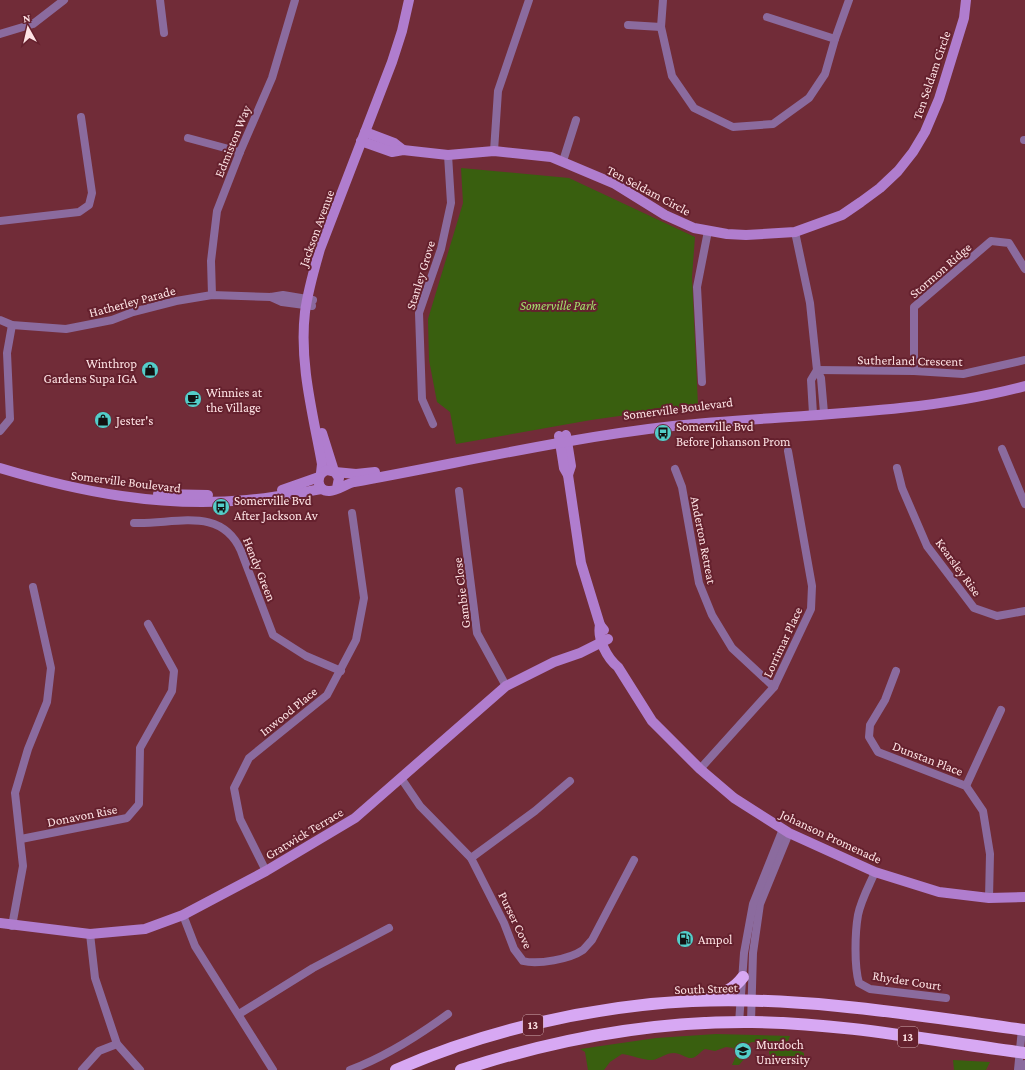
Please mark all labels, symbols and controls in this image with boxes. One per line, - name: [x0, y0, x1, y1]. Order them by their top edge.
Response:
- north arrow: [8, 8, 48, 48]
- text: N: [22, 12, 32, 25]
- street label: Ten Seldam Circle: [909, 29, 954, 121]
- street label: Edmiston Way: [211, 102, 254, 179]
- street label: Ten Seldam Circle: [604, 162, 693, 219]
- street label: Jackson Avenue: [295, 187, 337, 270]
- street label: Stanley Grove: [403, 239, 438, 311]
- street label: Stormon Ridge: [906, 239, 975, 301]
- street label: Hatherley Parade: [87, 283, 177, 320]
- park label: Somerville Park: [520, 298, 597, 313]
- street label: Sutherland Crescent: [857, 352, 963, 369]
- place label: Winthrop Gardens Supa IGA: [44, 356, 138, 386]
- shop icon: Winthrop Gardens Supa IGA: [140, 360, 160, 380]
- place label: Winnies at the Village: [206, 385, 263, 415]
- cafe icon: Winnies at the Village: [183, 389, 203, 409]
- street label: Somerville Boulevard: [622, 394, 734, 423]
- shop icon: Jester's: [93, 410, 113, 430]
- place label: Jester's: [115, 413, 153, 428]
- place label: Somerville Bvd Before Johanson Prom: [676, 419, 791, 449]
- bus stop icon: Somerville Bvd Before Johanson Prom: [653, 423, 673, 443]
- street label: Somerville Boulevard: [70, 467, 182, 496]
- place label: Somerville Bvd After Jackson Av: [234, 493, 319, 523]
- street label: Anderton Retreat: [688, 495, 720, 586]
- bus stop icon: Somerville Bvd After Jackson Av: [211, 497, 231, 517]
- street label: Hendy Green: [240, 535, 279, 603]
- street label: Kearsley Rise: [933, 536, 985, 599]
- street label: Gambie Close: [450, 556, 473, 629]
- street label: Lorrimar Place: [760, 604, 805, 680]
- street label: Inwood Place: [257, 684, 320, 739]
- street label: Dunstan Place: [890, 738, 965, 779]
- street label: Donavon Rise: [46, 801, 119, 830]
- street label: Gratwick Terrace: [263, 804, 346, 863]
- street label: Johanson Promenade: [777, 806, 884, 867]
- street label: Purser Cove: [495, 889, 536, 951]
- fuel station icon: Ampol: [675, 929, 695, 949]
- place label: Ampol: [698, 932, 733, 947]
- street label: Rhyder Court: [871, 968, 943, 993]
- street label: South Street: [674, 980, 739, 997]
- road number: 13: [523, 1015, 543, 1035]
- road number: 13: [898, 1027, 918, 1047]
- place label: Murdoch University: [756, 1037, 811, 1067]
- school or university icon: Murdoch University: [733, 1041, 753, 1061]

